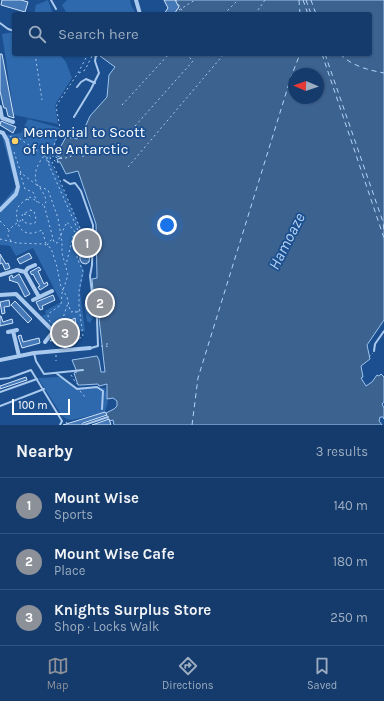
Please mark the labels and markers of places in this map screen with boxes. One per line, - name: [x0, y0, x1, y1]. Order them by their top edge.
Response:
- place label: Memorial to Scott of the Antarctic: [23, 123, 146, 158]
- marker: Memorial to Scott of the Antarctic: [10, 136, 20, 146]
- pin: 1: [74, 228, 100, 258]
- pin: 2: [87, 288, 113, 318]
- pin: 3: [52, 318, 78, 348]

